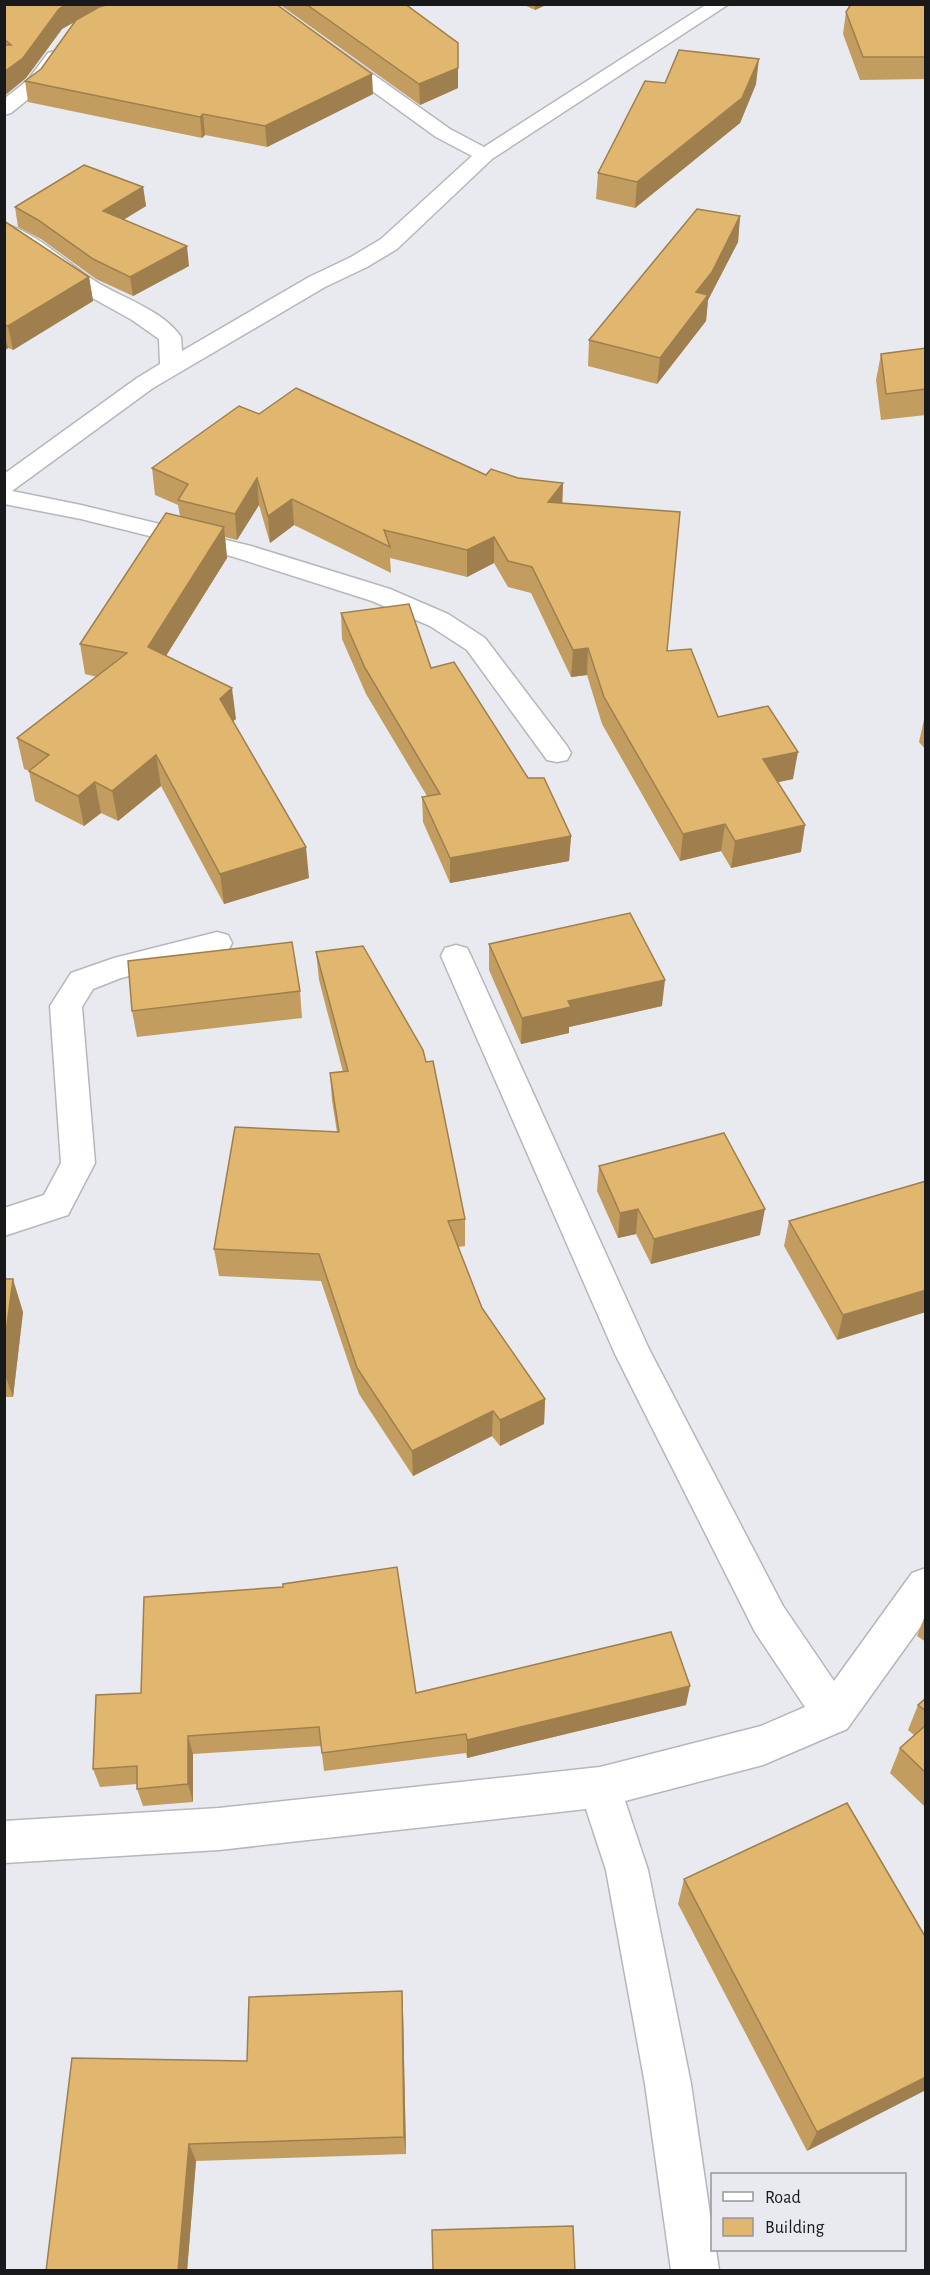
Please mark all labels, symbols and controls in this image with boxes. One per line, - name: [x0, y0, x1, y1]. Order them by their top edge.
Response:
- legend: [711, 2173, 906, 2251]
- text: Road: [765, 2189, 801, 2207]
- text: Building: [765, 2219, 825, 2237]

